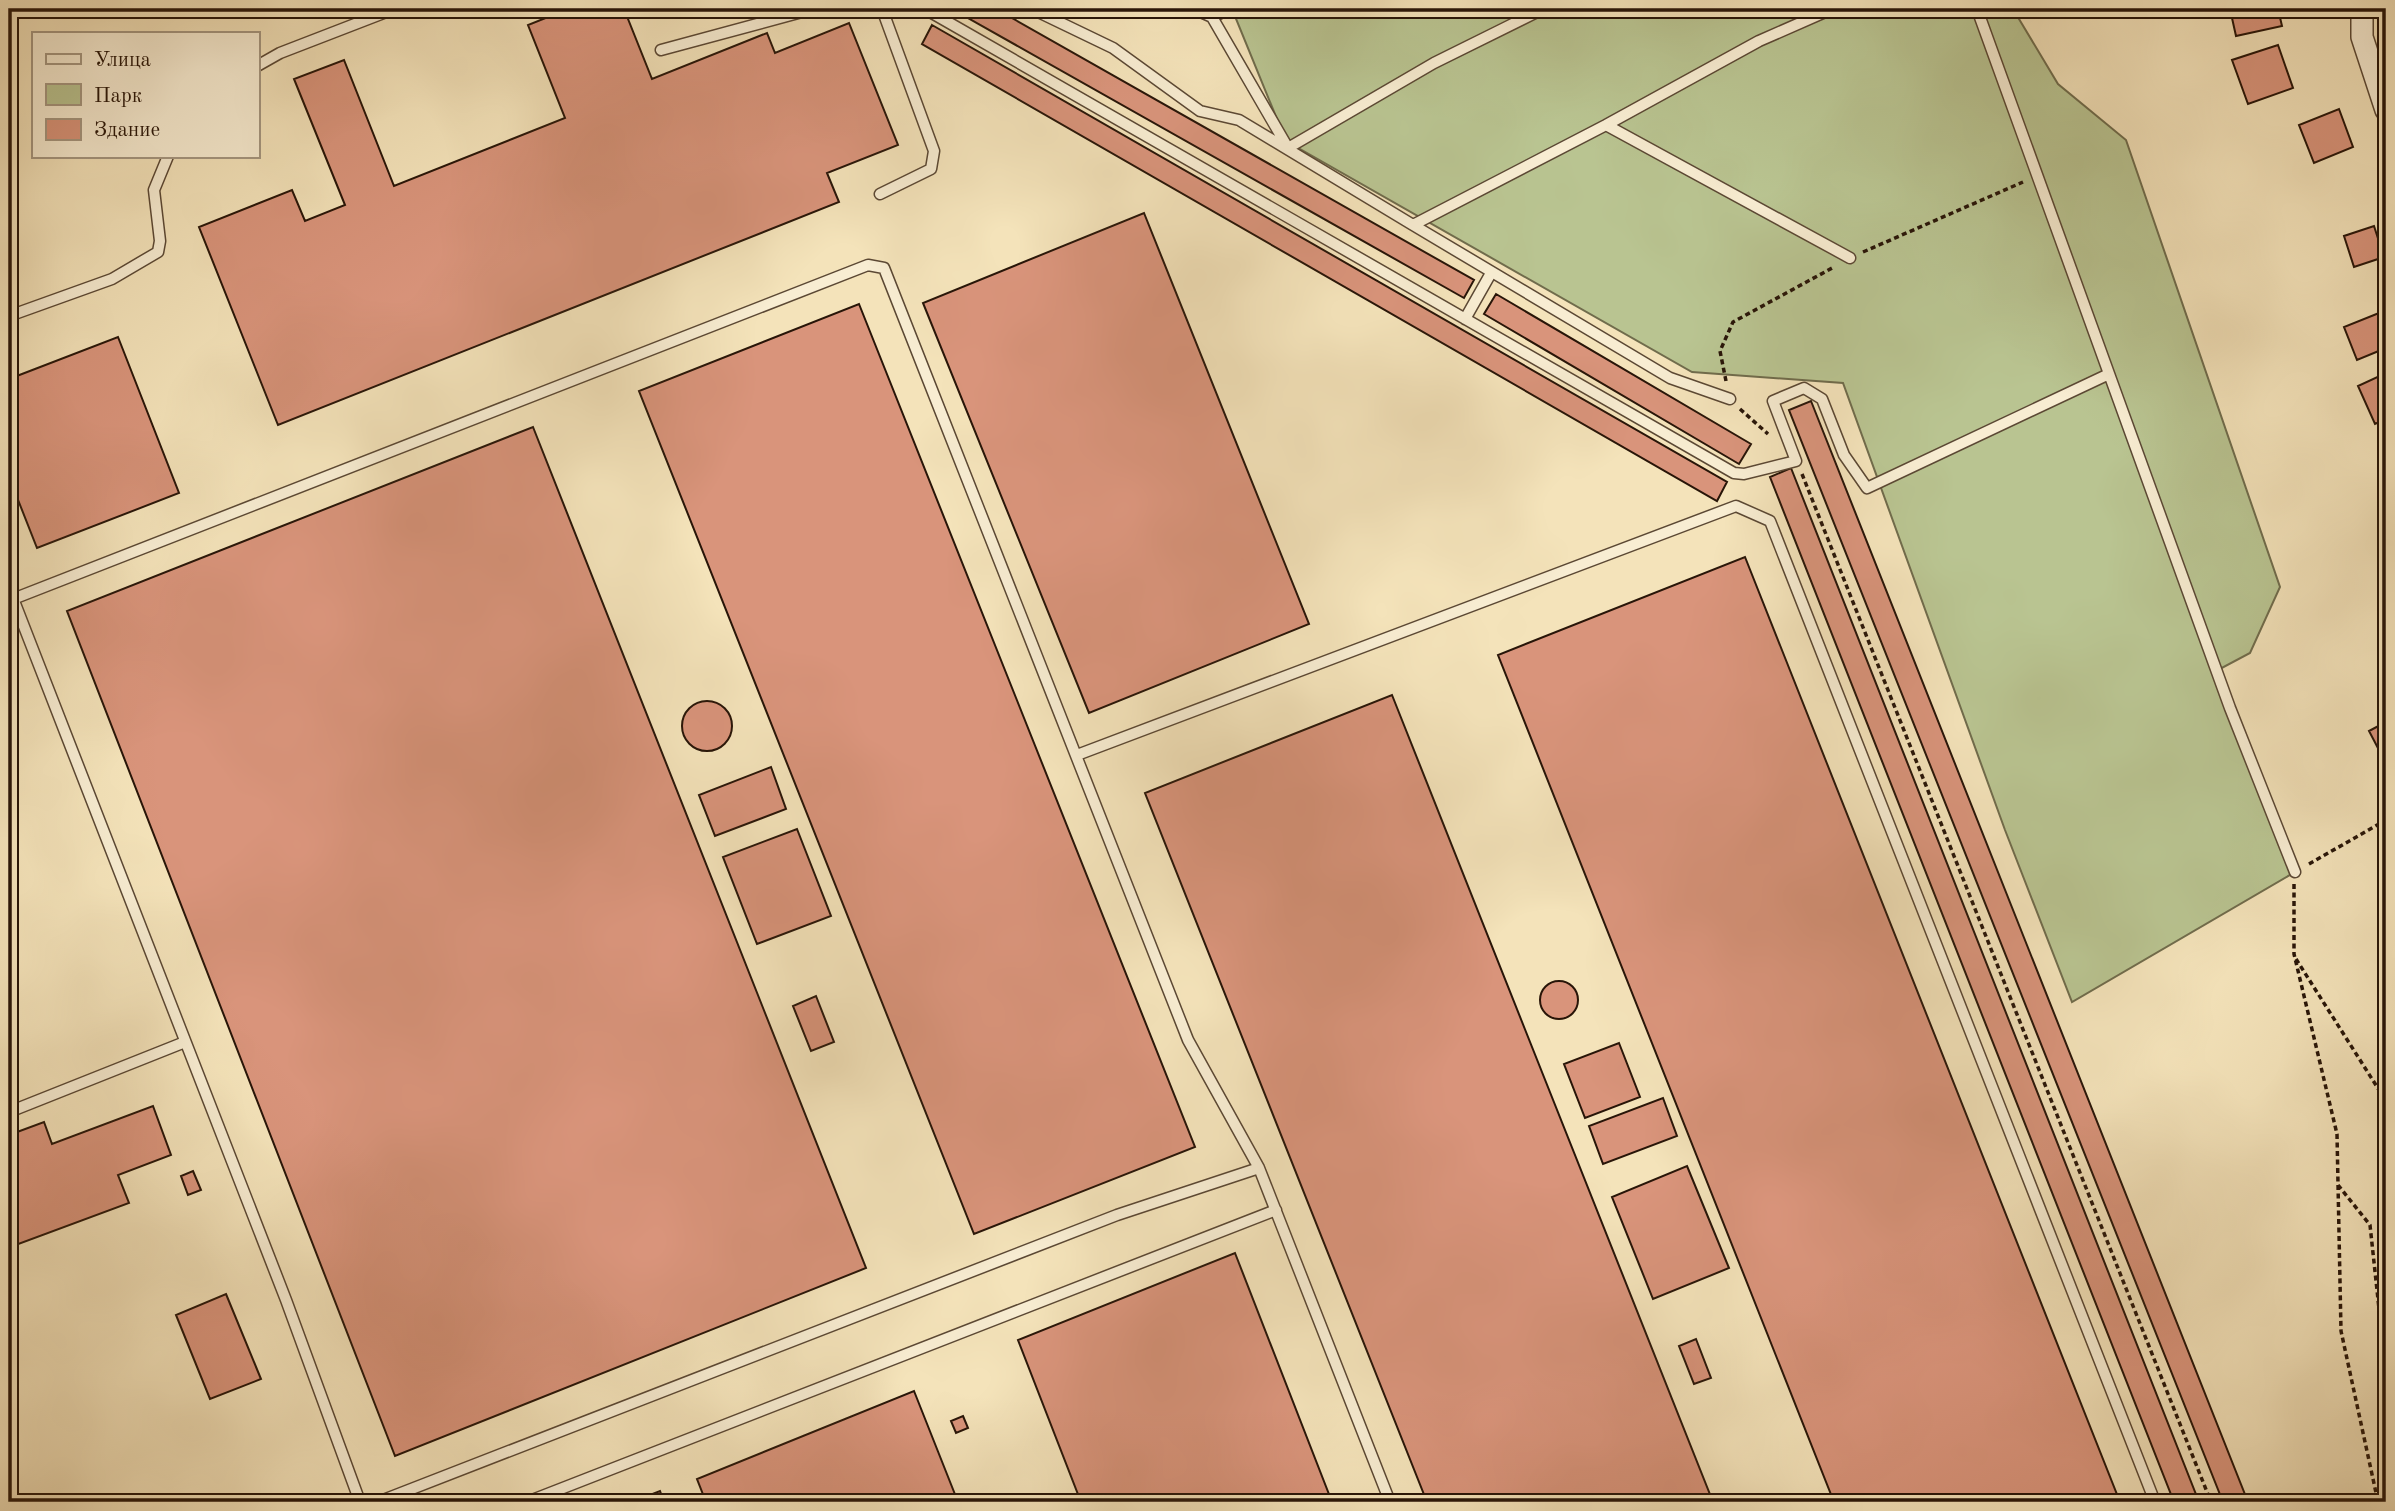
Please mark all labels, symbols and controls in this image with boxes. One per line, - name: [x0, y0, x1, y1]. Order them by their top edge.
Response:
- legend: [32, 32, 259, 158]
- text: Улица: [94, 50, 151, 71]
- text: Парк: [94, 86, 143, 107]
- text: Здание: [94, 120, 160, 141]

